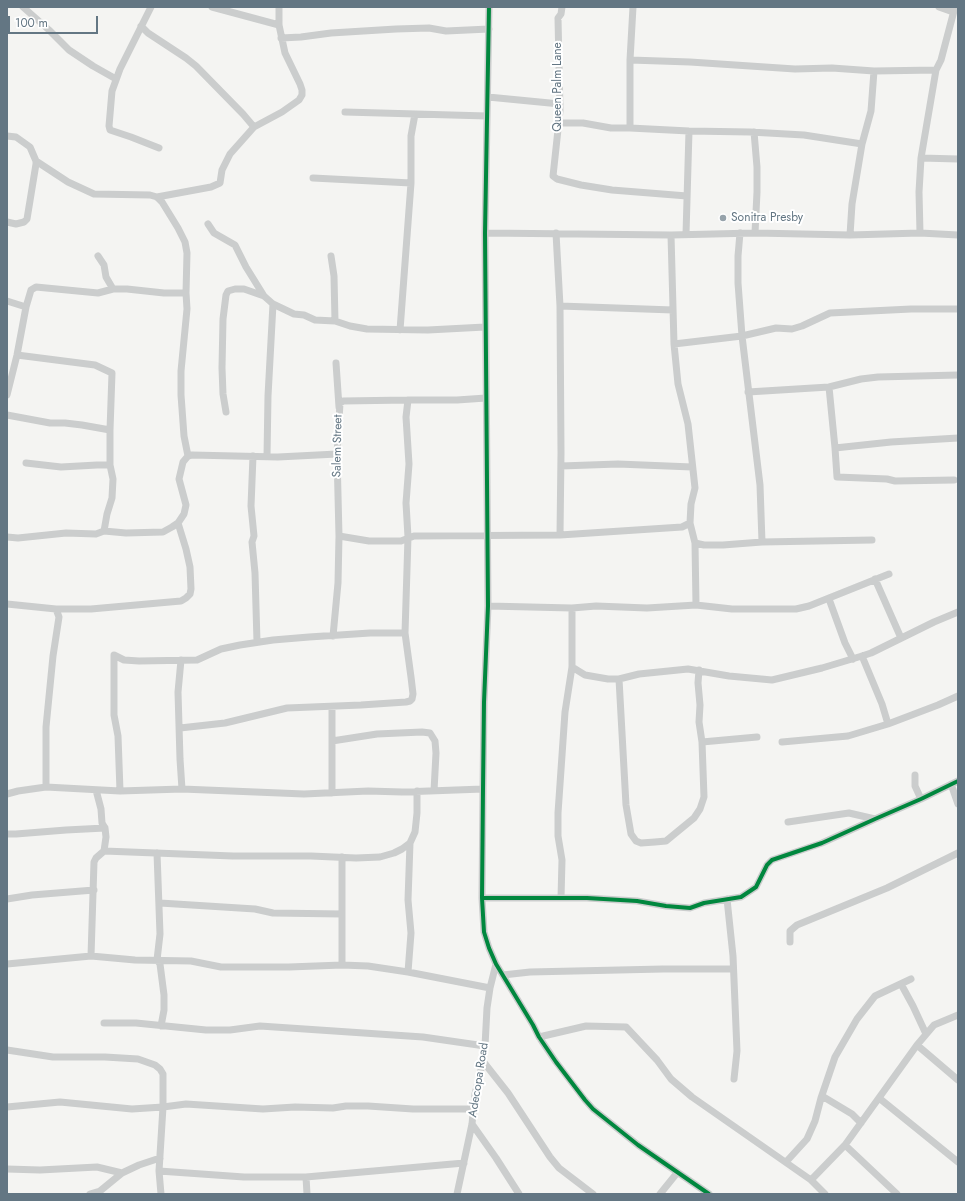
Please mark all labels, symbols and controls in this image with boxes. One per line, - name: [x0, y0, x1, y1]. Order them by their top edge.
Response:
- scale bar: [10, 8, 100, 34]
- text: 100 m: [15, 14, 48, 32]
- street label: Queen Palm Lane: [551, 42, 565, 132]
- place label: Sonitra Presby: [731, 211, 803, 225]
- marker: Sonitra Presby: [718, 213, 728, 223]
- street label: Salem Street: [330, 414, 346, 478]
- street label: Adecopa Road: [466, 1042, 492, 1118]

